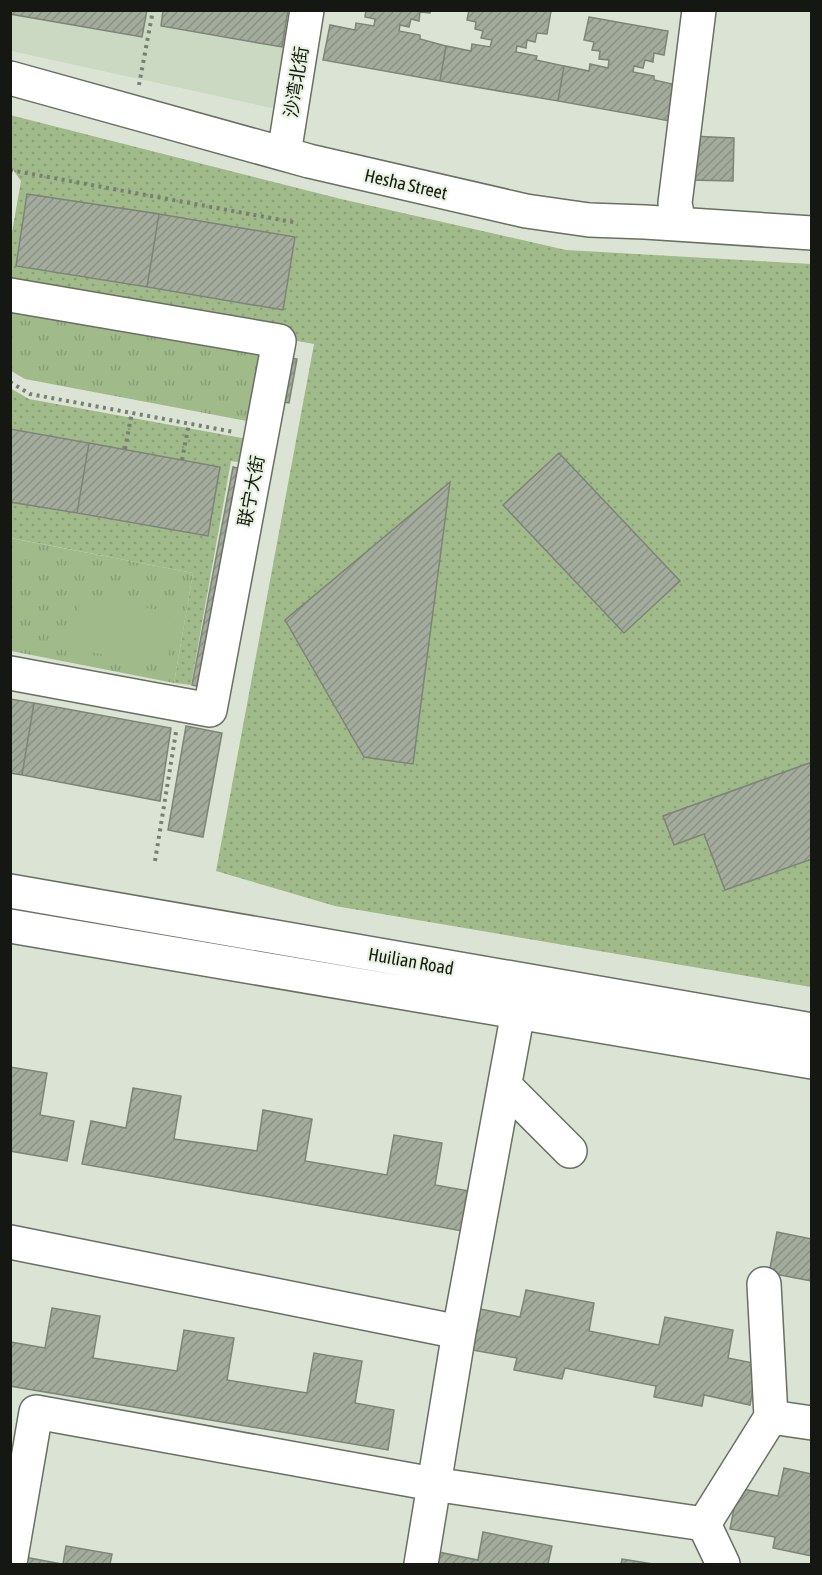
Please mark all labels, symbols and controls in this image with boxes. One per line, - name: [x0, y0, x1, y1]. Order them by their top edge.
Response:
- street label: 沙湾北街: [280, 45, 312, 119]
- street label: Hesha Street: [363, 164, 449, 204]
- street label: 联宁大街: [234, 454, 268, 528]
- street label: Huilian Road: [367, 943, 455, 979]

